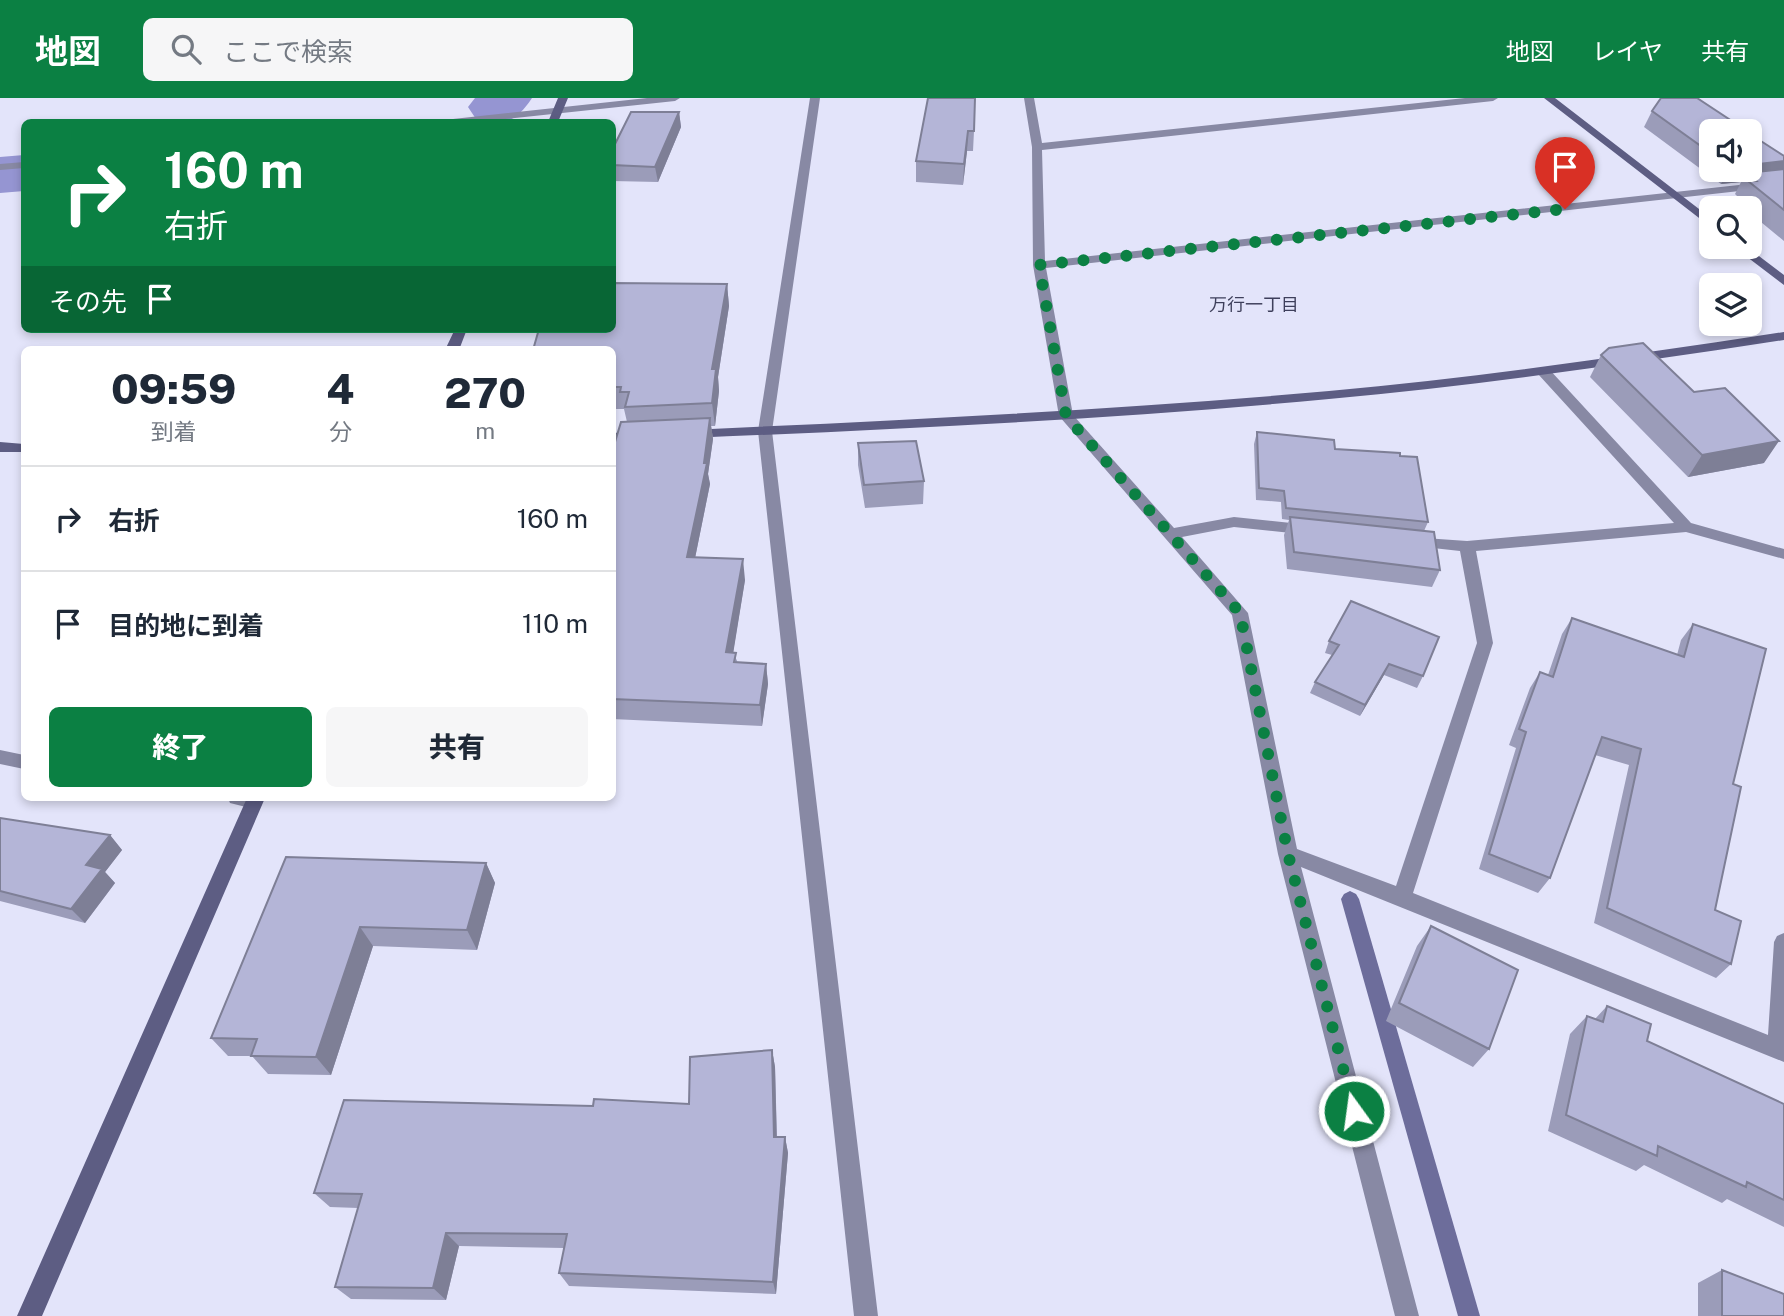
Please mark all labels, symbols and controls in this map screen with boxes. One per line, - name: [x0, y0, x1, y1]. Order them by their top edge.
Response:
- search box: [143, 18, 633, 81]
- icon: search: [167, 30, 205, 68]
- text: 地図: [35, 32, 101, 70]
- text: ここで検索: [223, 36, 353, 67]
- text: 地図: [1506, 37, 1554, 65]
- text: レイヤ: [1592, 37, 1663, 65]
- text: 共有: [1701, 37, 1749, 65]
- map controls: [1699, 119, 1762, 336]
- button: sound: [1699, 119, 1762, 182]
- pin: [1535, 137, 1595, 209]
- text: 160 m: [164, 141, 304, 199]
- icon: right: [49, 147, 140, 238]
- icon: arrive: [1546, 148, 1584, 186]
- button: search: [1699, 196, 1762, 259]
- text: 右折: [164, 207, 228, 244]
- button: layers: [1699, 273, 1762, 336]
- icon: arrive: [141, 280, 179, 318]
- text: その先: [49, 286, 127, 317]
- district label: 万行一丁目: [1209, 294, 1299, 315]
- text: 09:59: [111, 364, 236, 413]
- text: 4: [326, 364, 354, 413]
- text: 270: [444, 368, 526, 417]
- text: m: [475, 417, 495, 444]
- text: 到着: [151, 418, 197, 445]
- text: 分: [329, 418, 352, 445]
- icon: right: [49, 500, 87, 538]
- text: 160 m: [517, 503, 588, 534]
- text: 右折: [108, 505, 160, 536]
- icon: arrive: [49, 605, 87, 643]
- text: 110 m: [522, 608, 588, 639]
- text: 目的地に到着: [108, 610, 264, 641]
- button: 終了: [49, 707, 312, 787]
- button: 共有: [326, 707, 588, 787]
- position arrow: [1317, 1074, 1391, 1148]

